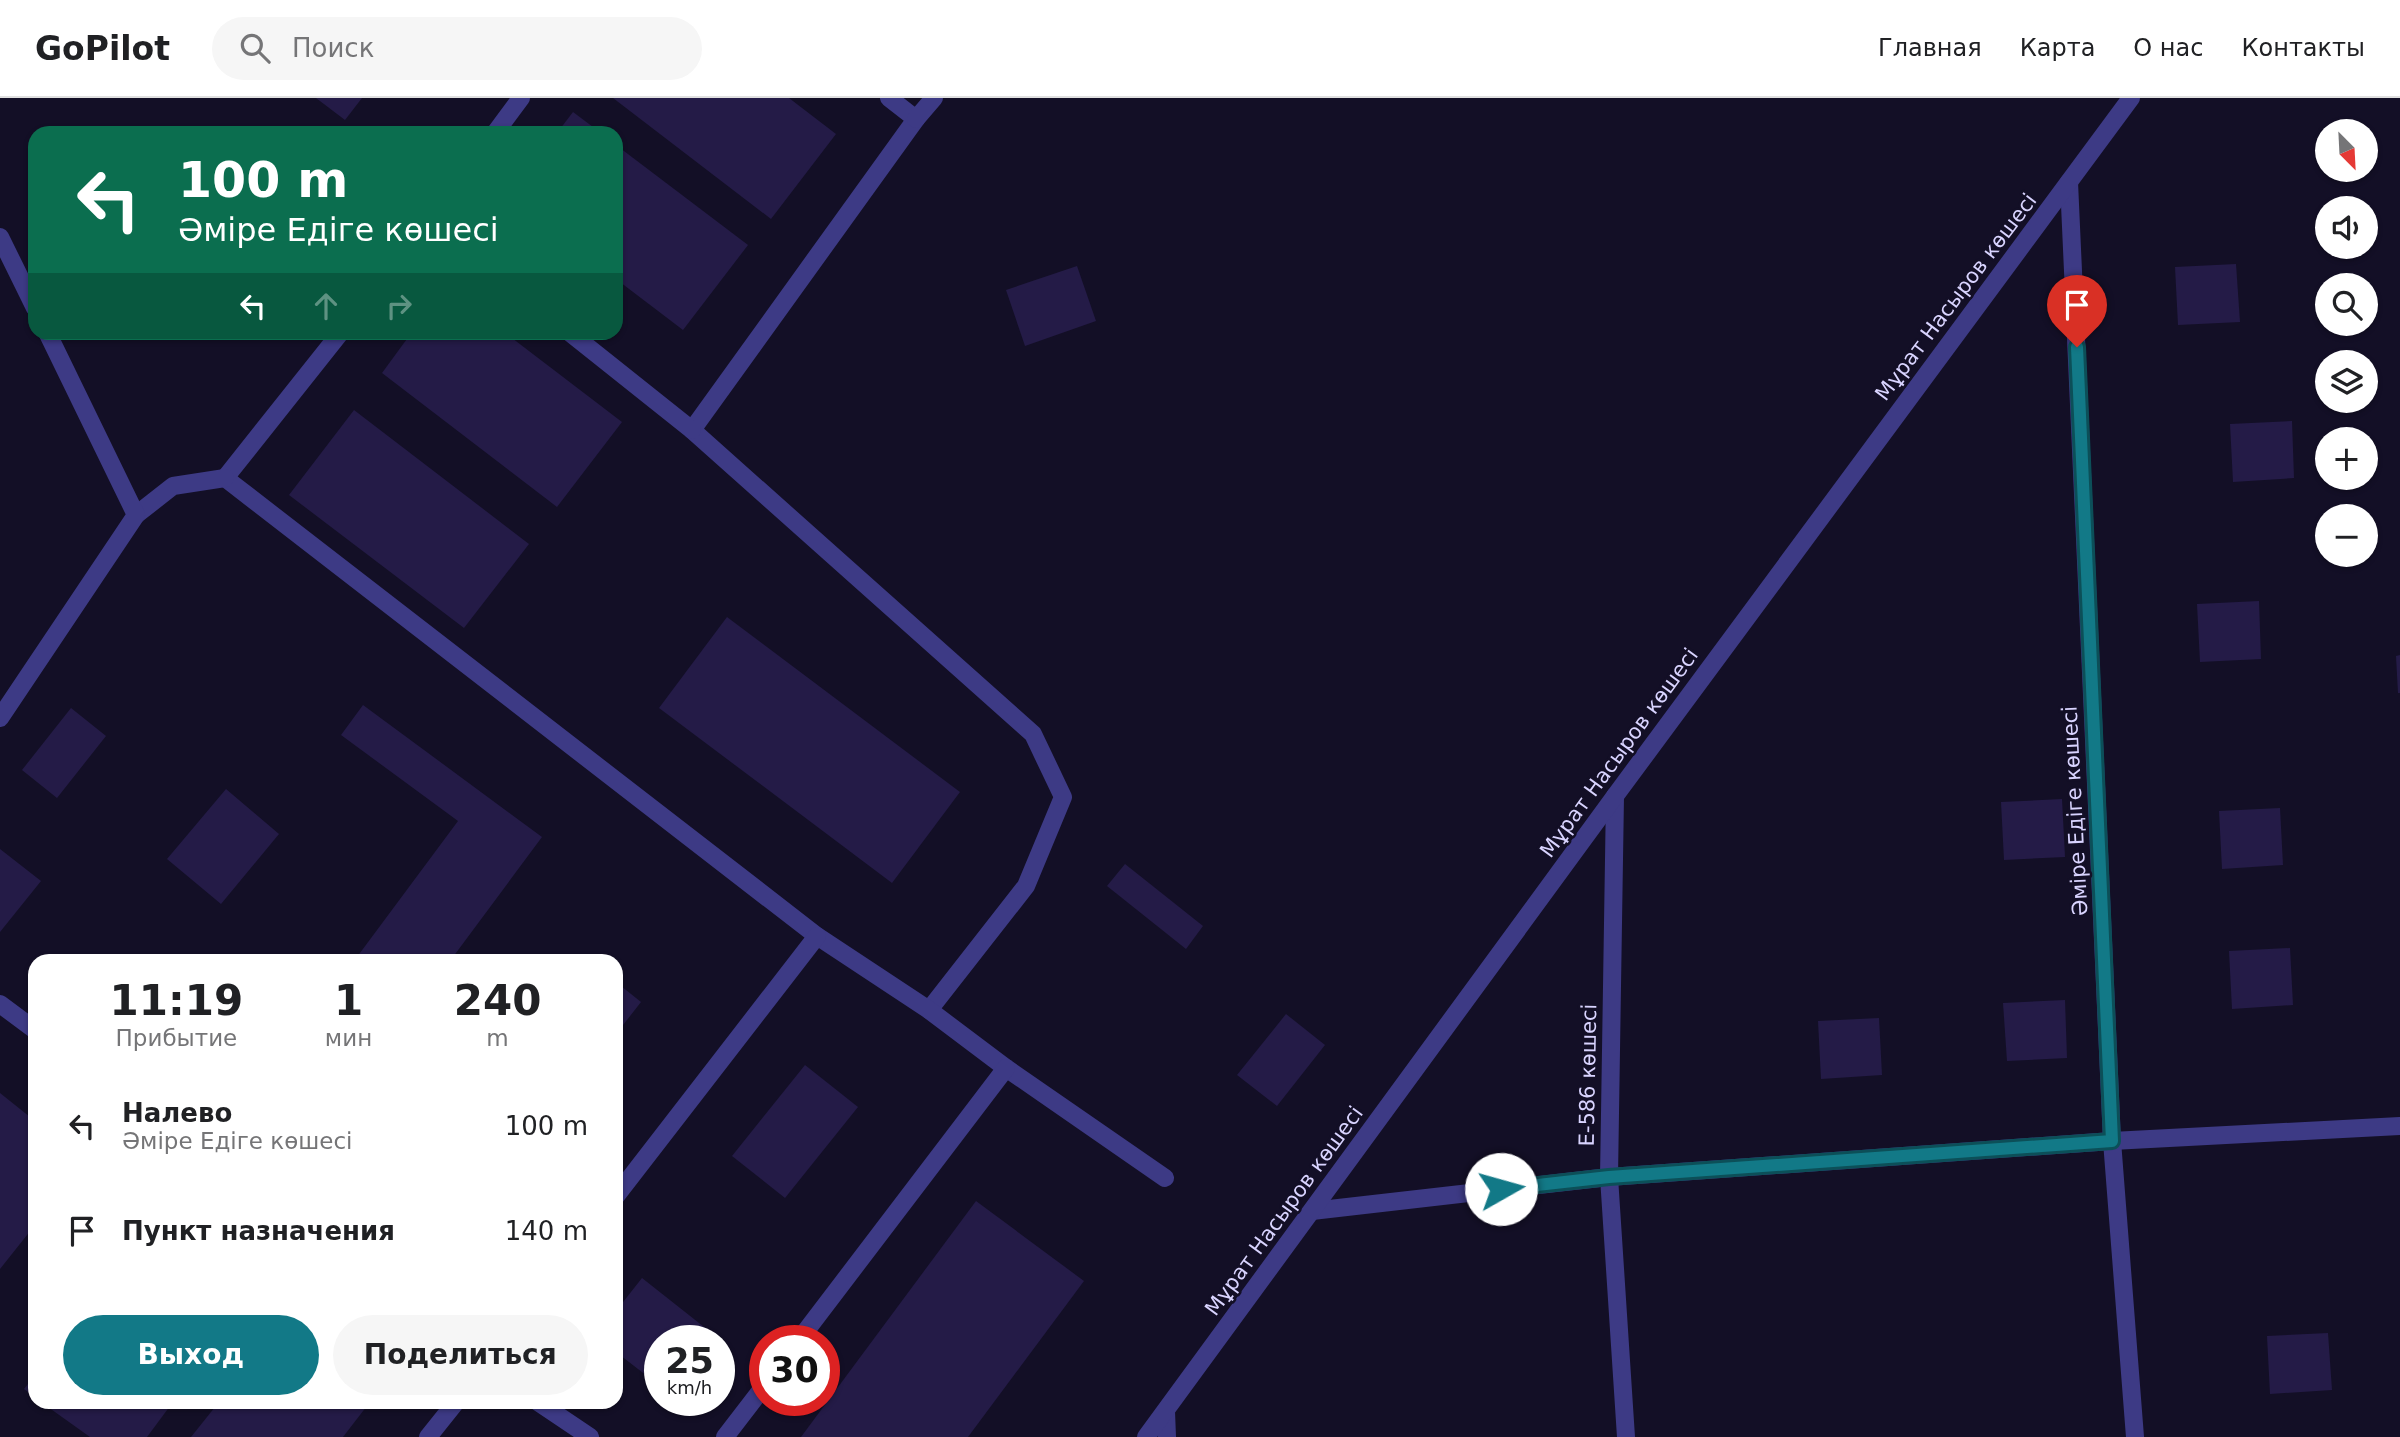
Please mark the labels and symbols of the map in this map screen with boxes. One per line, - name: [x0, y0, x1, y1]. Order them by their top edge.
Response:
- north arrow: [2315, 119, 2378, 182]
- street label: Мұрат Насыров көшесі: [1870, 189, 2042, 405]
- pin: [2047, 275, 2107, 347]
- street label: Мұрат Насыров көшесі: [1535, 644, 1703, 862]
- street label: Әміре Едіге көшесі: [2058, 705, 2092, 917]
- street label: Е-586 көшесі: [1575, 1003, 1601, 1147]
- street label: Мұрат Насыров көшесі: [1200, 1102, 1368, 1320]
- position arrow: [1464, 1152, 1538, 1226]
- speed limit sign: 30: [749, 1325, 840, 1416]

